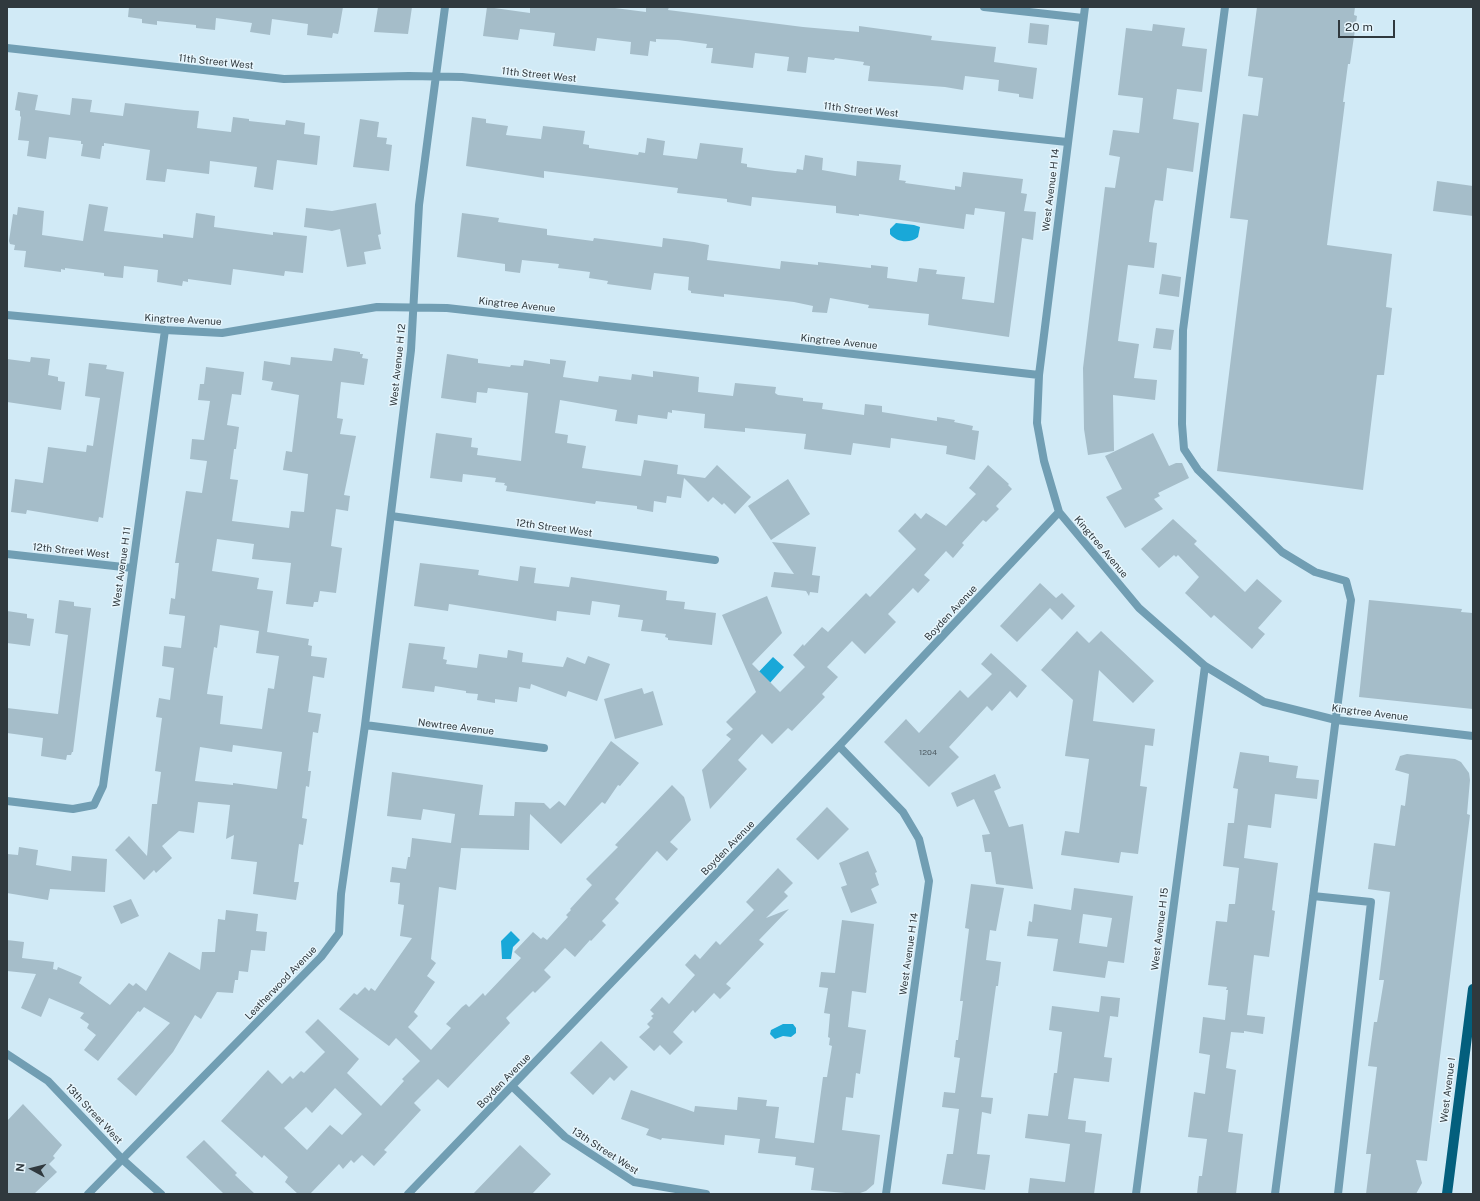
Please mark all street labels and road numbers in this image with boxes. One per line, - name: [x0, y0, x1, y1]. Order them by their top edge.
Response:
- street label: 11th Street West: [178, 52, 254, 72]
- street label: 11th Street West: [501, 65, 577, 85]
- street label: 11th Street West: [823, 100, 899, 120]
- street label: West Avenue H 14: [1040, 148, 1062, 232]
- street label: Kingtree Avenue: [478, 295, 556, 315]
- street label: Kingtree Avenue: [144, 312, 222, 328]
- street label: West Avenue H 12: [388, 323, 408, 407]
- street label: Kingtree Avenue: [800, 332, 878, 352]
- street label: Kingtree Avenue: [1072, 514, 1130, 580]
- street label: 12th Street West: [515, 517, 593, 539]
- street label: West Avenue H 11: [110, 526, 134, 608]
- street label: 12th Street West: [32, 541, 110, 561]
- street label: Boyden Avenue: [922, 583, 980, 643]
- street label: Kingtree Avenue: [1331, 702, 1409, 724]
- street label: Newtree Avenue: [417, 716, 495, 738]
- street label: Boyden Avenue: [699, 818, 757, 878]
- street label: West Avenue H 15: [1149, 887, 1171, 971]
- street label: West Avenue H 14: [897, 912, 921, 996]
- street label: Leatherwood Avenue: [243, 944, 319, 1022]
- street label: Boyden Avenue: [475, 1051, 533, 1111]
- street label: West Avenue I: [1438, 1057, 1458, 1123]
- street label: 13th Street West: [63, 1082, 125, 1146]
- street label: 13th Street West: [569, 1125, 641, 1177]

